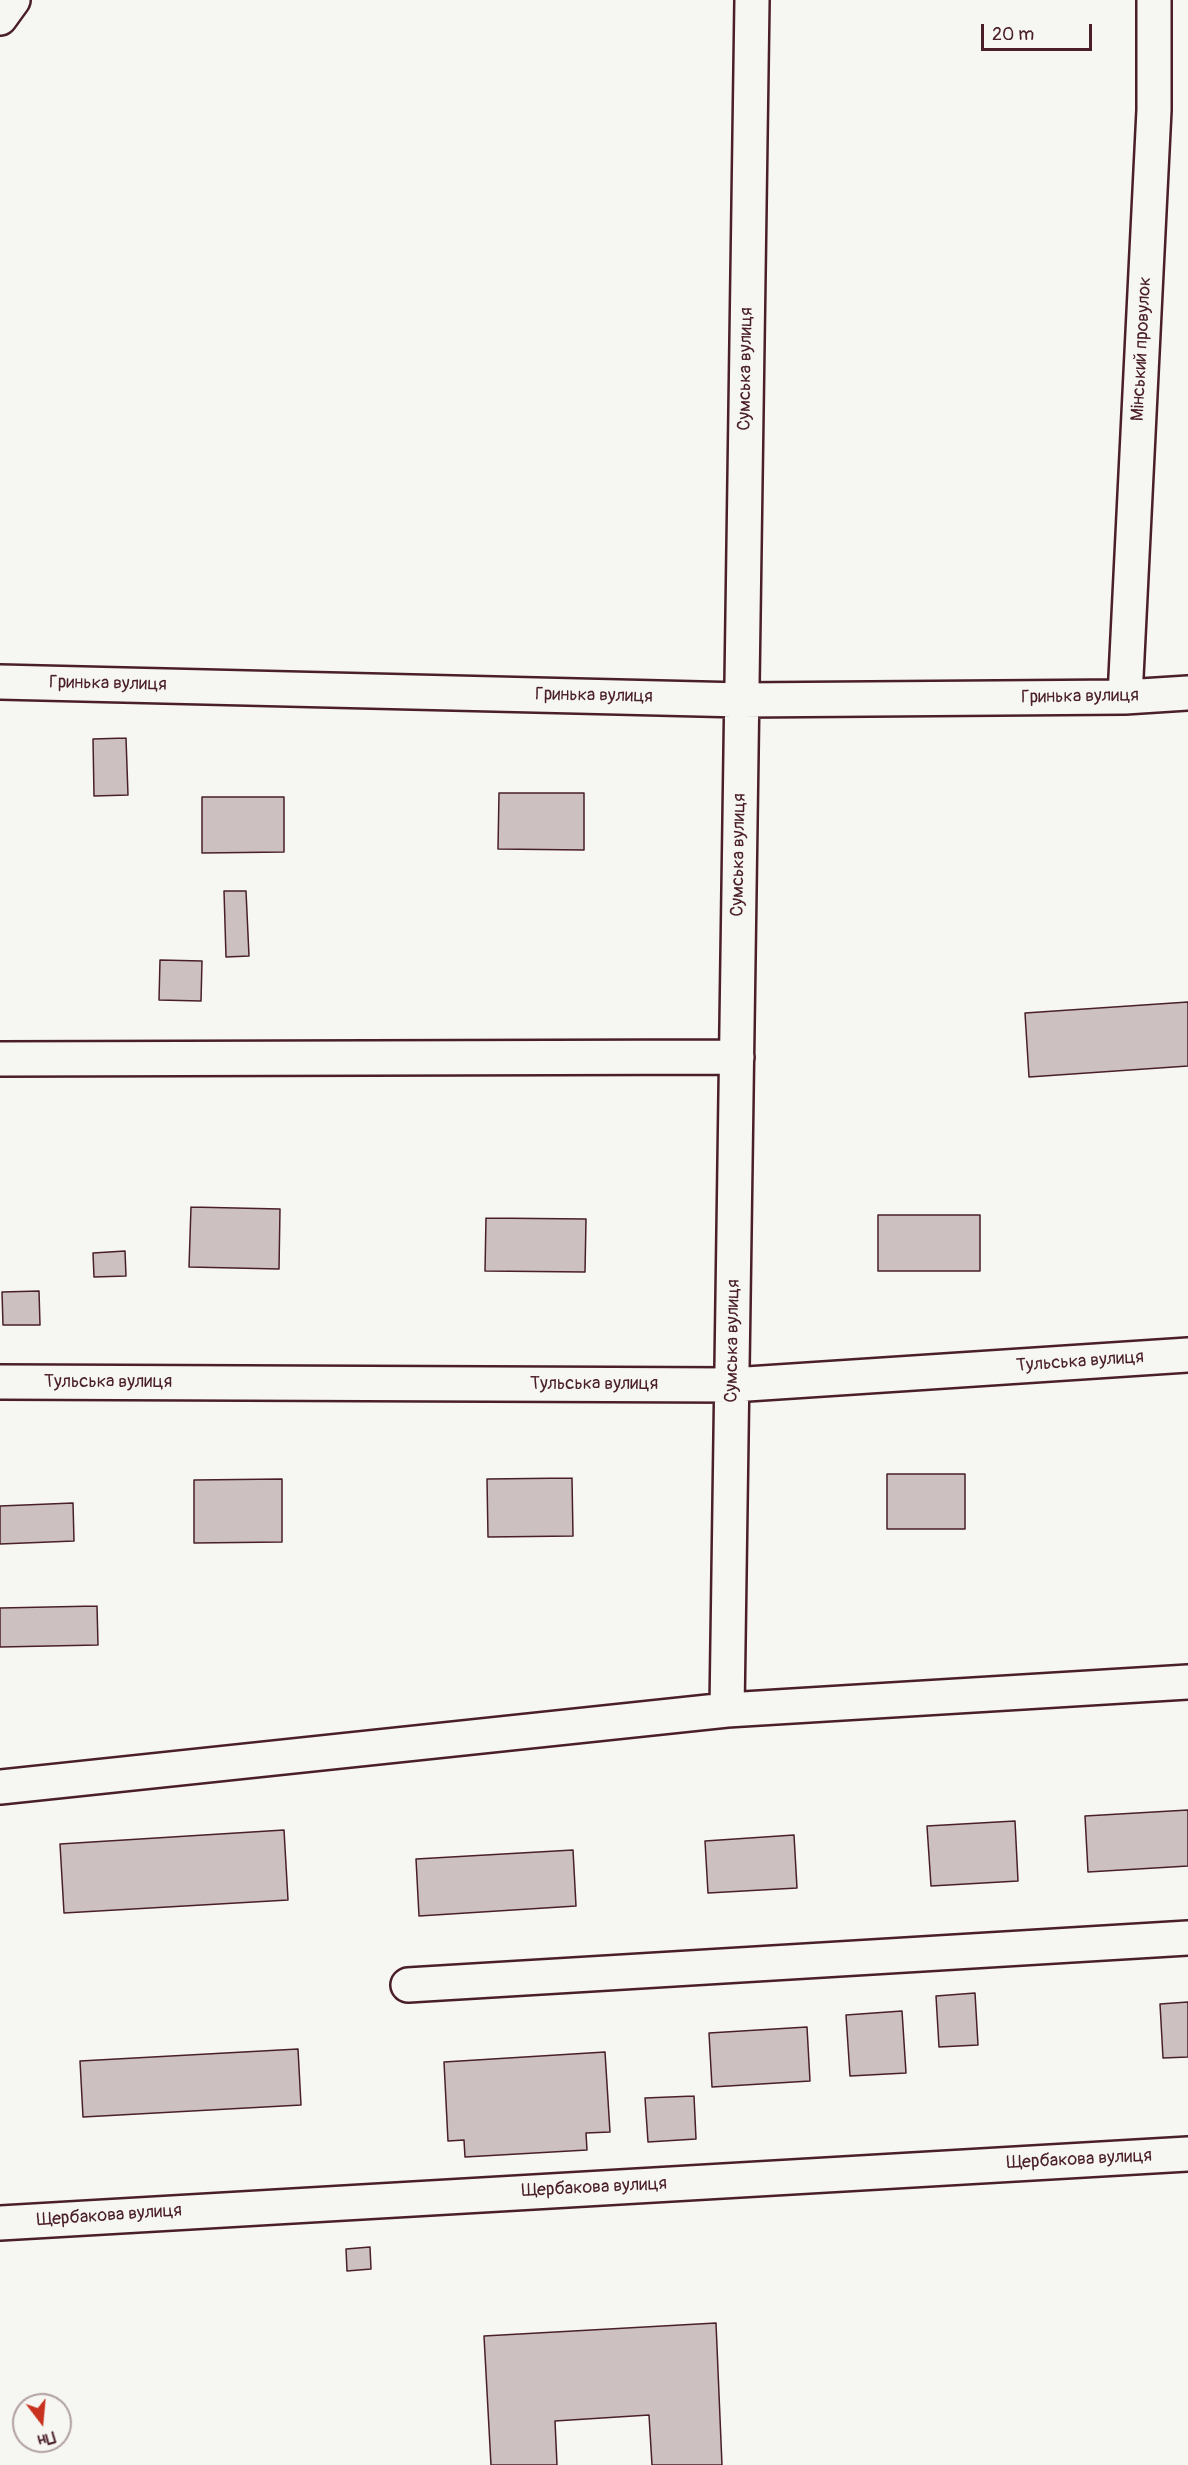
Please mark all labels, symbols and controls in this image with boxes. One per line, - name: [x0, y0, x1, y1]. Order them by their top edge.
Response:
- scale bar: [984, 12, 1095, 50]
- text: 20 m: [992, 23, 1034, 46]
- street label: Мінський провулок: [1127, 276, 1157, 422]
- street label: Сумська вулиця: [734, 307, 758, 431]
- street label: Гринька вулиця: [49, 672, 167, 696]
- street label: Гринька вулиця: [535, 684, 653, 708]
- street label: Гринька вулиця: [1021, 685, 1139, 709]
- street label: Сумська вулиця: [727, 793, 751, 917]
- street label: Сумська вулиця: [721, 1279, 745, 1403]
- street label: Тульська вулиця: [1015, 1347, 1145, 1377]
- street label: Тульська вулиця: [44, 1371, 172, 1393]
- street label: Тульська вулиця: [530, 1373, 658, 1395]
- street label: Щербакова вулиця: [1006, 2145, 1152, 2175]
- street label: Щербакова вулиця: [521, 2173, 667, 2203]
- street label: Щербакова вулиця: [35, 2200, 183, 2232]
- north arrow: [12, 2393, 72, 2453]
- text: Пн: [35, 2426, 58, 2450]

